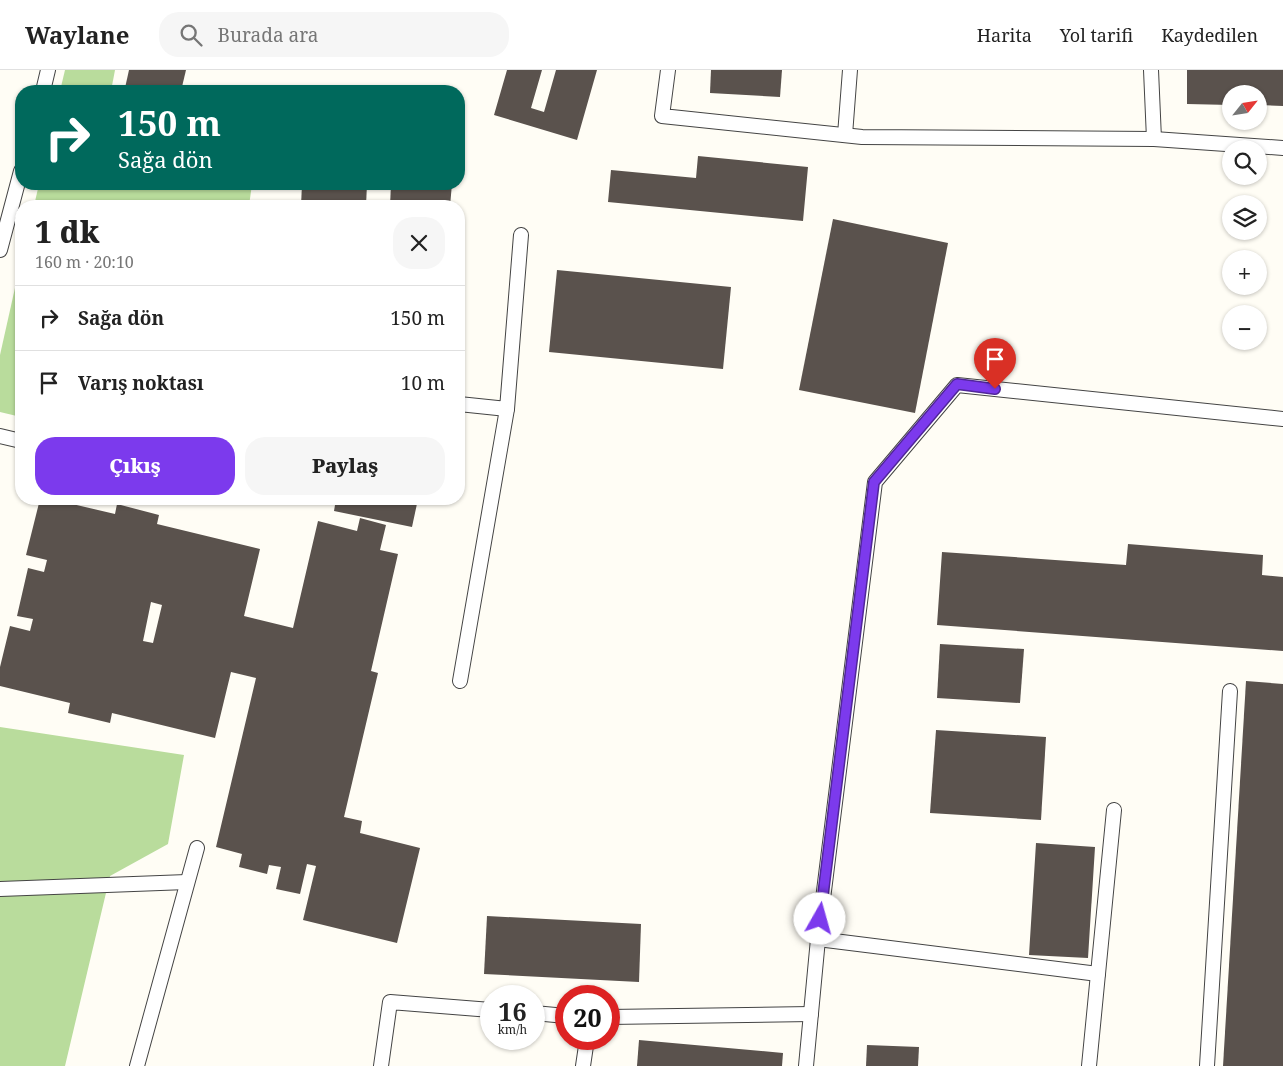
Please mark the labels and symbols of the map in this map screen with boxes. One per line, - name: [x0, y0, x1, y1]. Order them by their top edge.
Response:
- north arrow: [1222, 85, 1268, 130]
- pin: [974, 338, 1016, 389]
- position arrow: [793, 892, 845, 944]
- speed limit sign: 20: [555, 985, 620, 1050]

